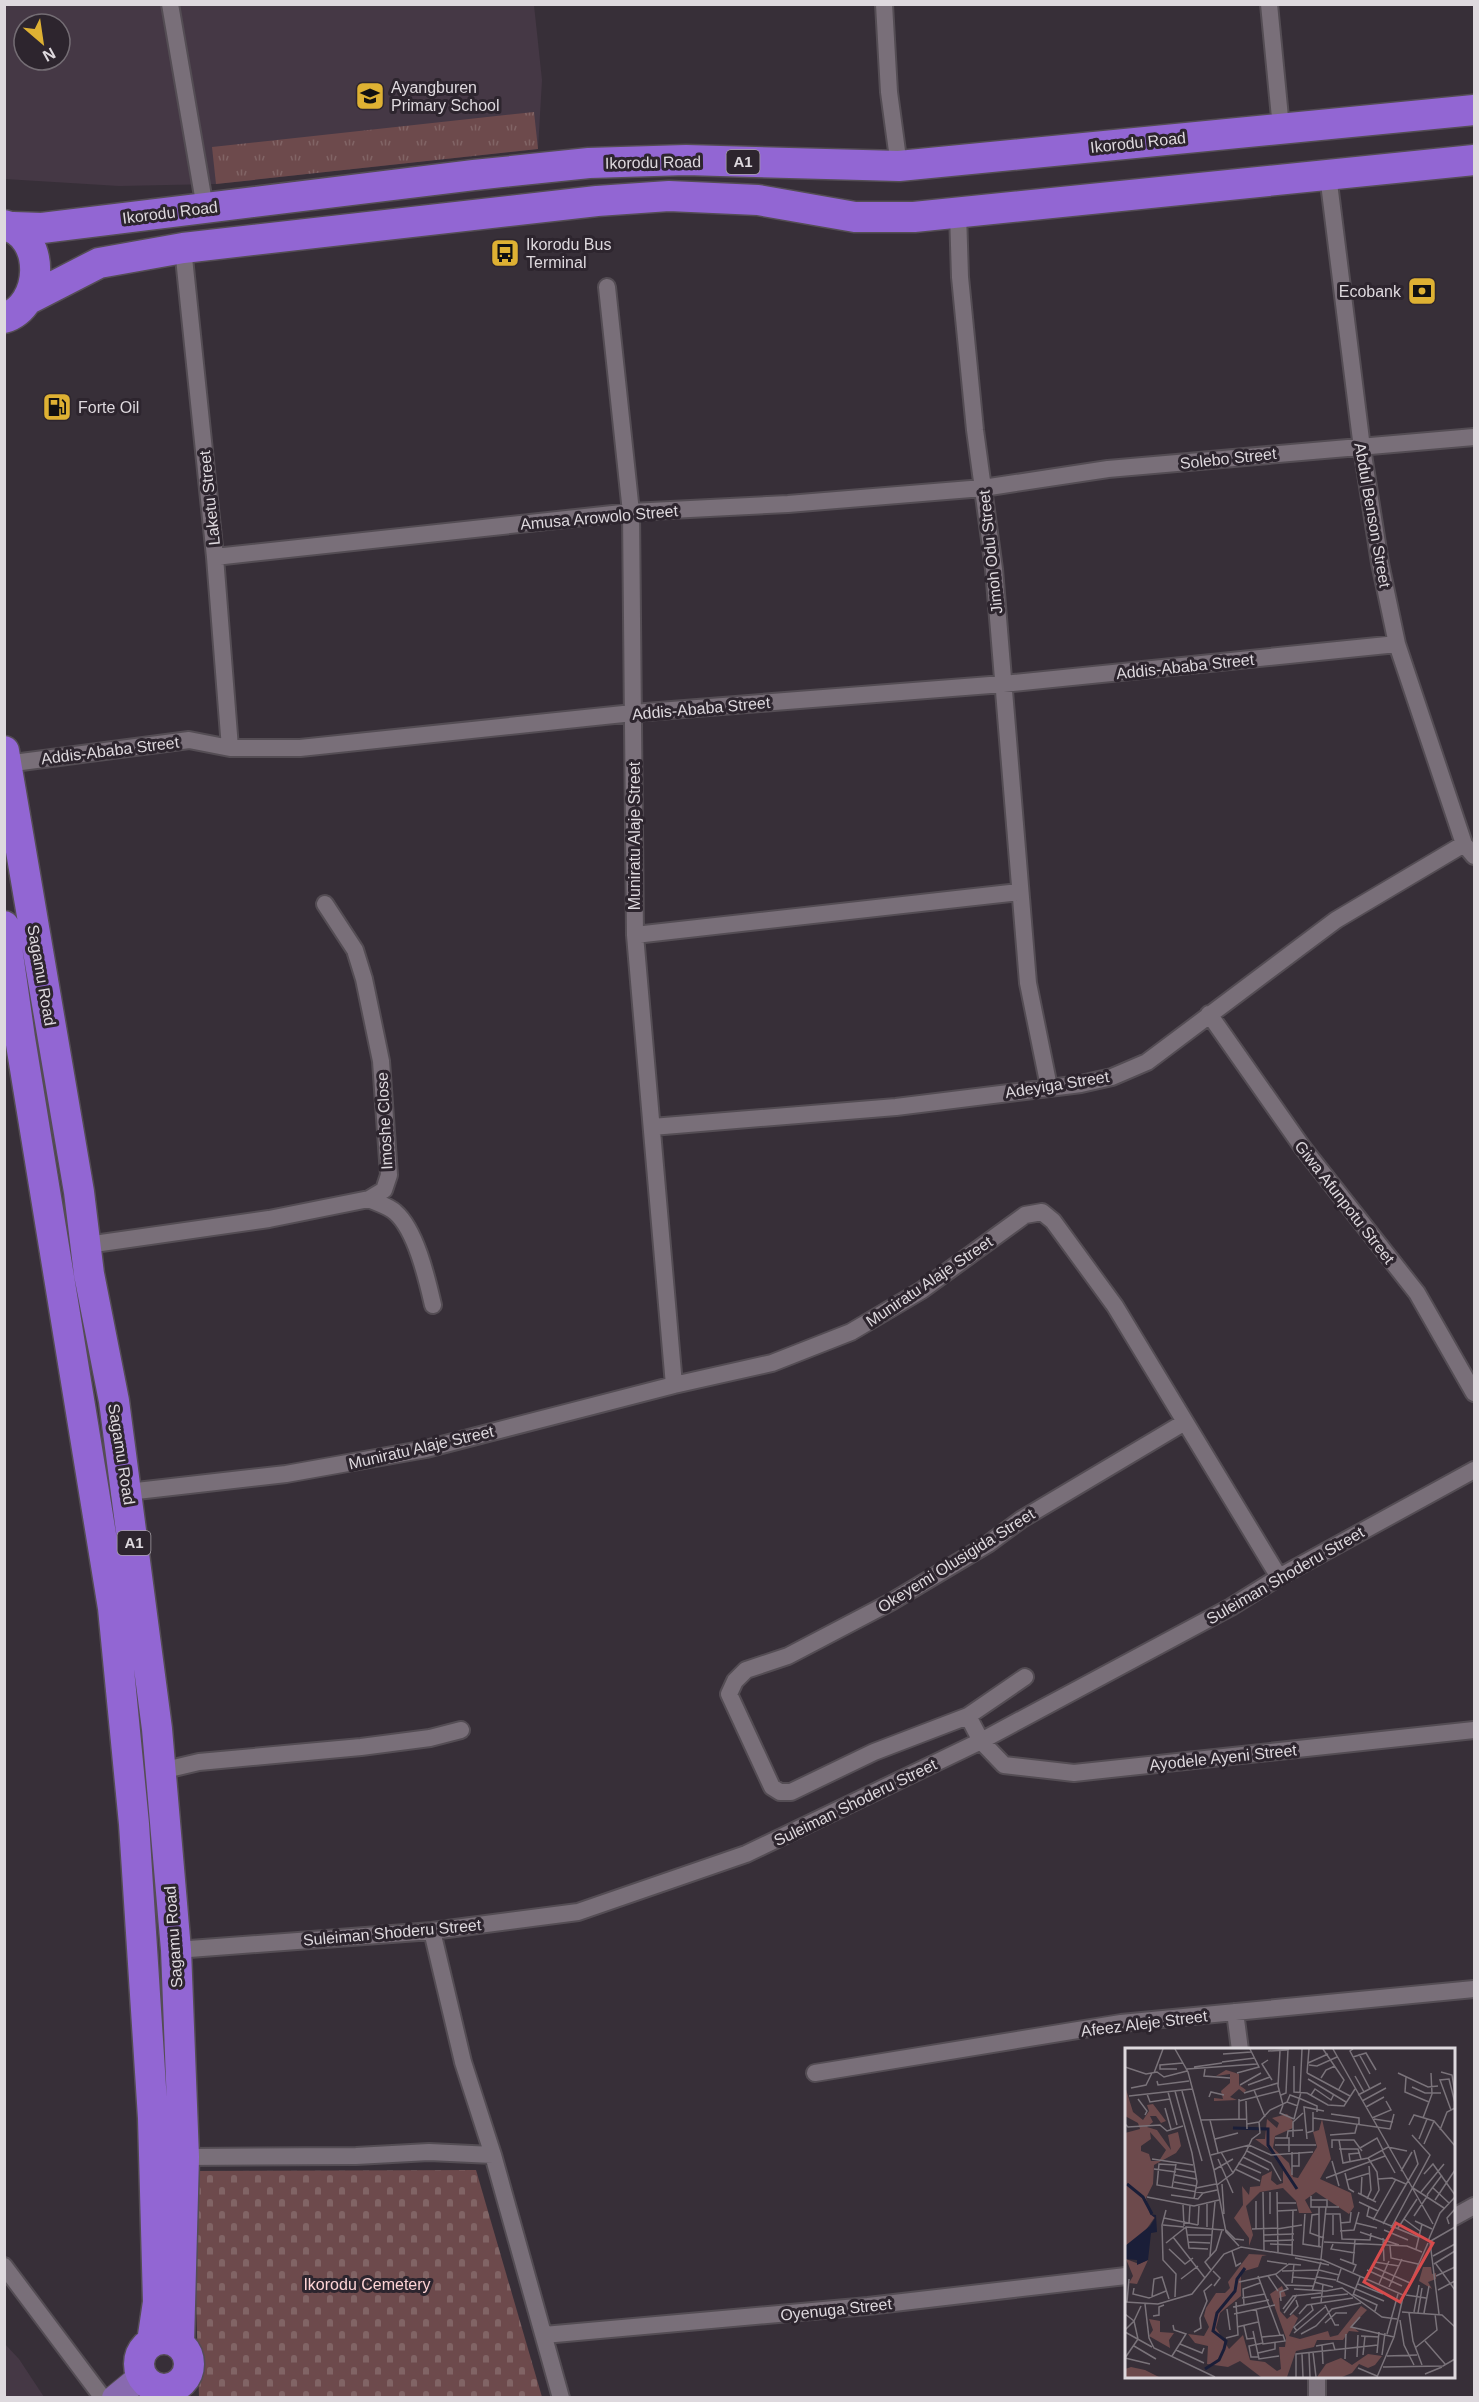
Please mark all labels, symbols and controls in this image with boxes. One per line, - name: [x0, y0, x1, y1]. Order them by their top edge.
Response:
- north arrow: [12, 12, 72, 72]
- text: N: [40, 44, 58, 65]
- place label: Ayangburen Primary School: [391, 79, 499, 114]
- school or university icon: Ayangburen Primary School: [354, 80, 386, 112]
- street label: Ikorodu Road: [1089, 129, 1187, 156]
- road number: A1: [726, 150, 760, 174]
- street label: Ikorodu Road: [605, 153, 701, 172]
- street label: Ikorodu Road: [121, 198, 219, 227]
- place label: Ikorodu Bus Terminal: [526, 236, 611, 271]
- bus stop icon: Ikorodu Bus Terminal: [489, 237, 521, 269]
- bank icon: Ecobank: [1406, 275, 1438, 307]
- place label: Ecobank: [1339, 283, 1402, 300]
- fuel station icon: Forte Oil: [41, 391, 73, 423]
- place label: Forte Oil: [78, 399, 139, 416]
- street label: Abdul Benson Street: [1351, 441, 1394, 589]
- street label: Solebo Street: [1179, 445, 1278, 472]
- street label: Laketu Street: [196, 449, 223, 546]
- street label: Jimoh Odu Street: [975, 489, 1005, 615]
- street label: Amusa Arowolo Street: [519, 502, 679, 533]
- street label: Addis-Ababa Street: [1115, 651, 1255, 682]
- street label: Addis-Ababa Street: [631, 694, 771, 723]
- street label: Addis-Ababa Street: [40, 734, 181, 767]
- street label: Muniratu Alaje Street: [626, 761, 643, 910]
- street label: Sagamu Road: [24, 923, 59, 1027]
- street label: Adeyiga Street: [1004, 1068, 1111, 1101]
- street label: Imoshe Close: [373, 1072, 396, 1170]
- street label: Giwa Afunpotu Street: [1291, 1137, 1398, 1268]
- street label: Muniratu Alaje Street: [863, 1233, 996, 1330]
- street label: Sagamu Road: [105, 1402, 138, 1506]
- street label: Muniratu Alaje Street: [347, 1422, 496, 1472]
- street label: Okeyemi Olusigida Street: [875, 1505, 1038, 1616]
- street label: Suleiman Shoderu Street: [1204, 1523, 1367, 1627]
- road number: A1: [118, 1531, 150, 1555]
- street label: Ayodele Ayeni Street: [1149, 1741, 1298, 1774]
- street label: Suleiman Shoderu Street: [771, 1755, 940, 1849]
- street label: Sagamu Road: [161, 1885, 186, 1989]
- street label: Suleiman Shoderu Street: [302, 1916, 482, 1949]
- street label: Afeez Aleje Street: [1080, 2007, 1209, 2040]
- inset map: [1125, 2048, 1455, 2378]
- park label: Ikorodu Cemetery: [303, 2276, 431, 2293]
- street label: Oyenuga Street: [779, 2295, 893, 2324]

